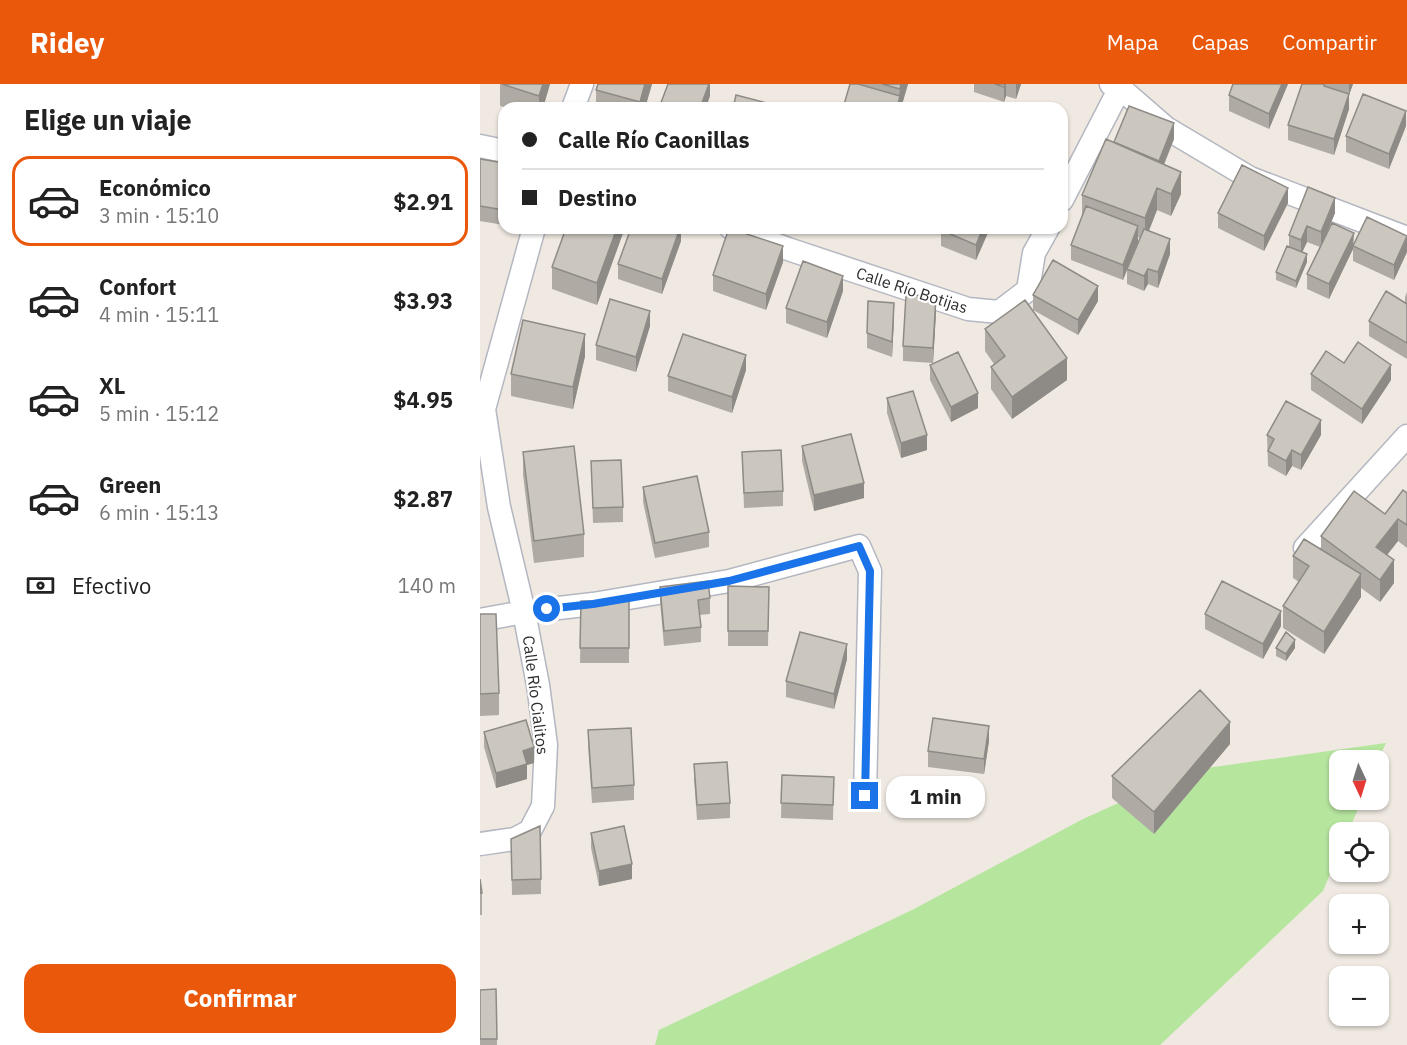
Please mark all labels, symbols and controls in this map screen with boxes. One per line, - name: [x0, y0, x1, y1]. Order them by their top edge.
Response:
- text: Ridey: [30, 24, 104, 61]
- text: Mapa: [1107, 28, 1158, 56]
- text: Capas: [1191, 28, 1249, 56]
- text: Compartir: [1282, 28, 1377, 56]
- text: Elige un viaje: [24, 102, 192, 137]
- text: Calle Río Caonillas: [558, 125, 750, 154]
- text: Económico: [99, 173, 211, 202]
- icon: car: [27, 174, 81, 228]
- text: Destino: [558, 183, 637, 212]
- text: $2.91: [393, 187, 453, 216]
- text: 3 min · 15:10: [99, 202, 219, 229]
- street label: Calle Río Botijas: [854, 263, 970, 317]
- text: Confort: [99, 272, 177, 301]
- icon: car: [27, 273, 81, 327]
- text: $3.93: [393, 286, 453, 315]
- text: 4 min · 15:11: [99, 301, 219, 328]
- text: XL: [99, 371, 125, 400]
- icon: car: [27, 372, 81, 426]
- text: $4.95: [393, 385, 453, 414]
- text: 5 min · 15:12: [99, 400, 219, 427]
- text: Green: [99, 470, 161, 499]
- icon: car: [27, 471, 81, 525]
- text: $2.87: [393, 484, 453, 513]
- text: 6 min · 15:13: [99, 499, 219, 526]
- icon: cash: [24, 569, 57, 602]
- text: Efectivo: [72, 571, 151, 600]
- text: 140 m: [398, 572, 456, 599]
- route start: [533, 595, 560, 622]
- street label: Calle Río Cialitos: [519, 634, 553, 756]
- north arrow: [1329, 750, 1389, 810]
- map controls: [1329, 750, 1389, 1026]
- callout: 1 min: [886, 775, 985, 817]
- route end: [851, 782, 878, 809]
- text: 1 min: [909, 783, 962, 810]
- button: locate: [1329, 822, 1389, 882]
- button: +: [1329, 894, 1389, 954]
- button: Confirmar: [24, 964, 456, 1033]
- button: −: [1329, 966, 1389, 1026]

